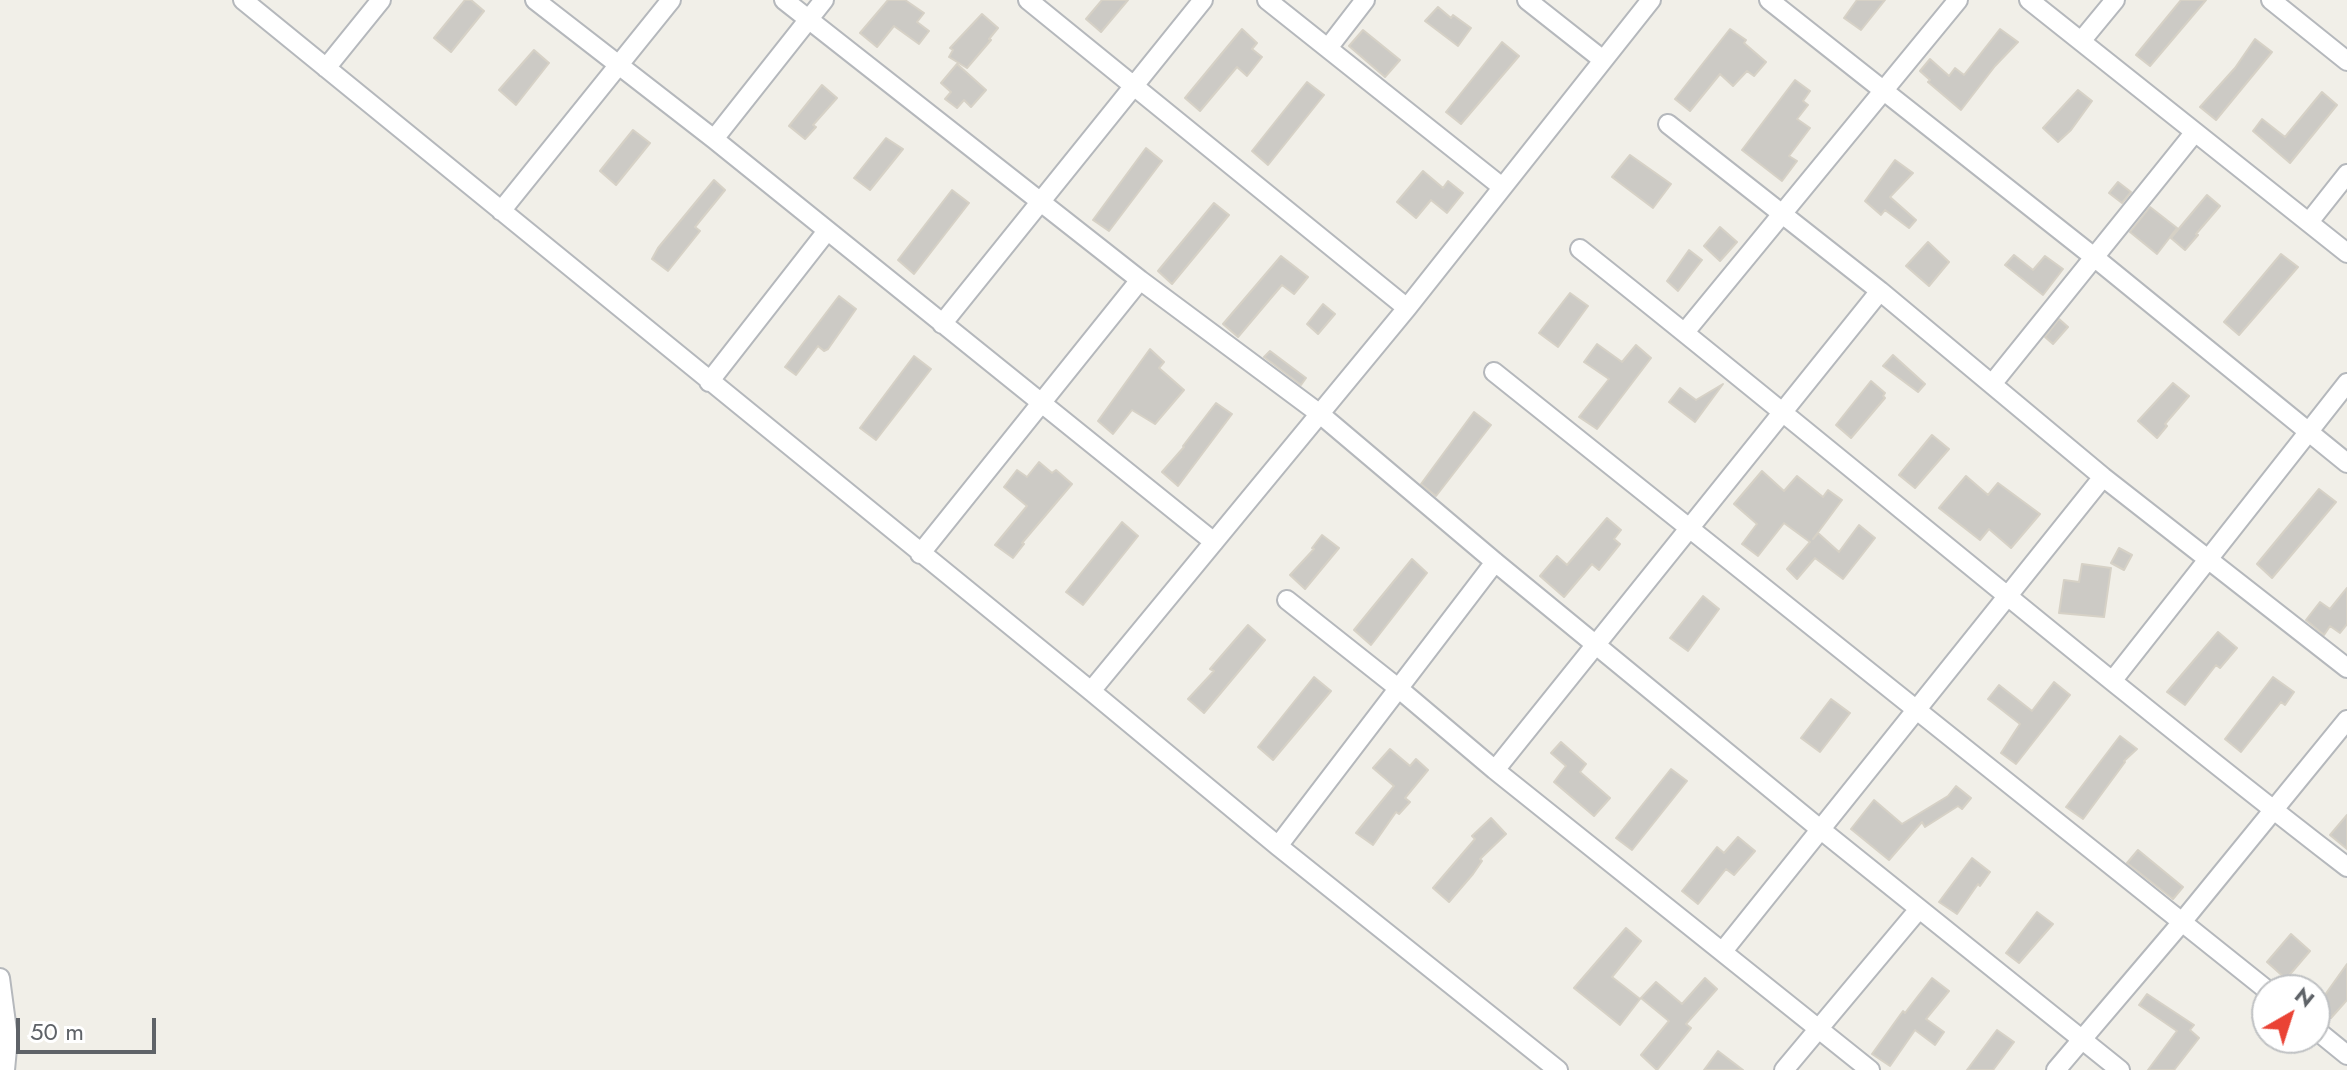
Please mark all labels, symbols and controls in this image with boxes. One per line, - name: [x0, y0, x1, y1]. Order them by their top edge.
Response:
- north arrow: [2251, 974, 2331, 1054]
- text: N: [2288, 979, 2322, 1015]
- scale bar: [20, 1002, 160, 1052]
- text: 50 m: [30, 1014, 84, 1049]

